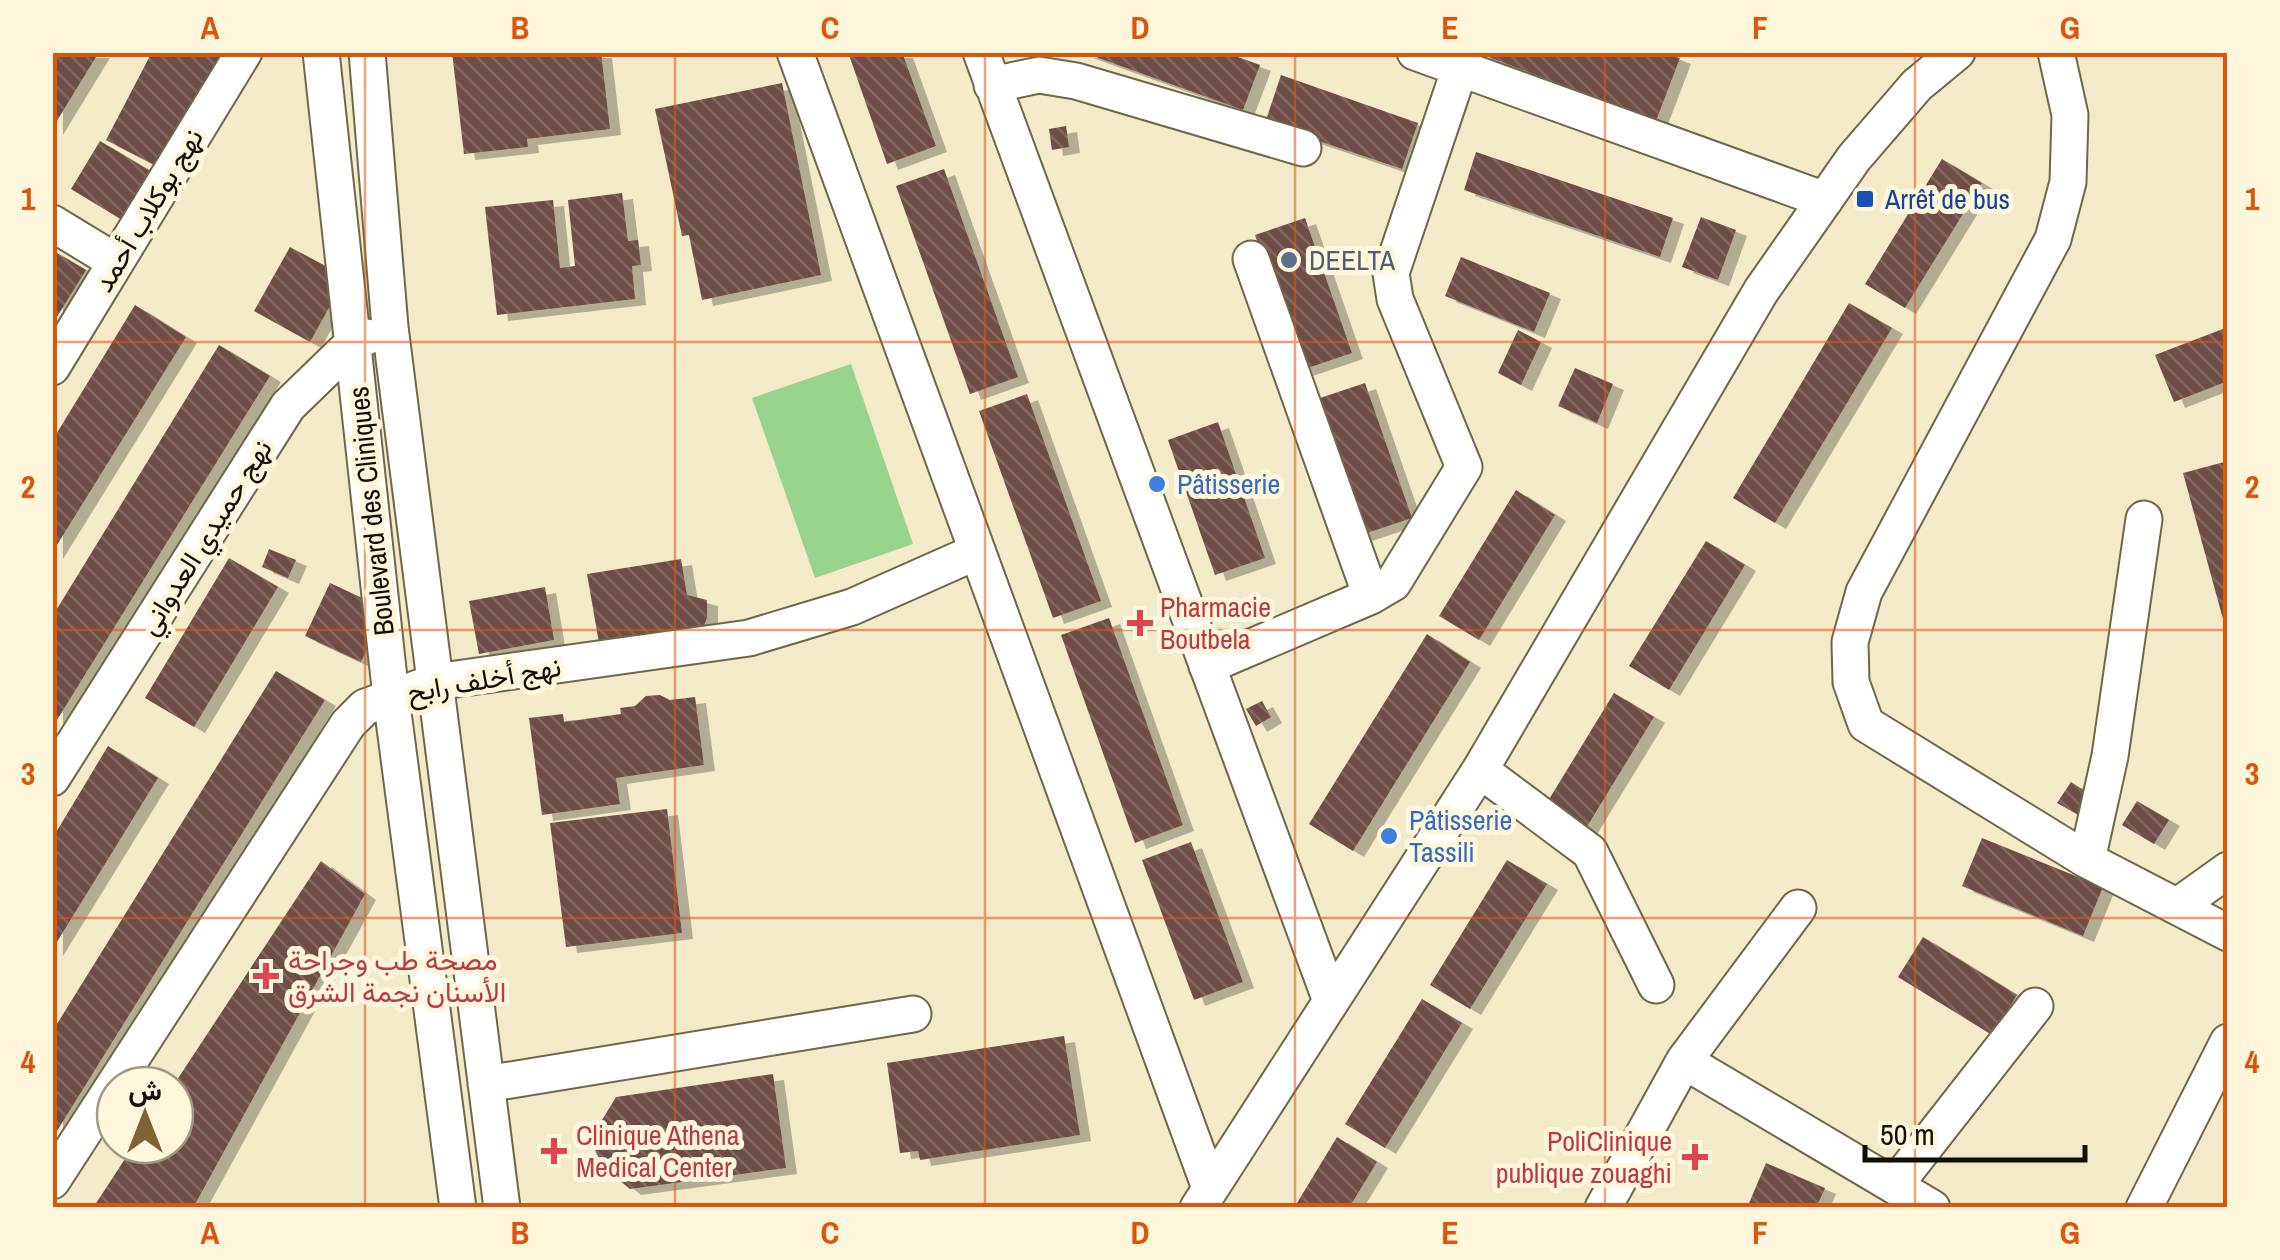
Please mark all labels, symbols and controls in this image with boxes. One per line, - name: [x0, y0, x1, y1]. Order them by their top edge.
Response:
- text: A: [201, 6, 220, 49]
- text: B: [511, 6, 529, 49]
- text: C: [821, 6, 839, 49]
- text: D: [1131, 6, 1149, 49]
- text: E: [1441, 6, 1459, 49]
- text: F: [1752, 6, 1768, 49]
- text: G: [2060, 6, 2080, 49]
- street label: نهج بوكلاب أحمد: [84, 121, 213, 299]
- text: 1: [21, 177, 36, 220]
- text: 1: [2245, 177, 2260, 220]
- place label: Arrêt de bus: [1884, 180, 2010, 218]
- marker: Arrêt de bus: [1854, 188, 1876, 210]
- place label: DEELTA: [1309, 241, 1396, 279]
- marker: DEELTA: [1278, 249, 1300, 271]
- street label: Boulevard des Cliniques: [339, 385, 403, 637]
- street label: نهج حميدي العدواني: [129, 432, 284, 644]
- text: 2: [21, 465, 35, 508]
- place label: Pâtisserie: [1177, 465, 1280, 503]
- text: 2: [2245, 465, 2259, 508]
- marker: Pâtisserie: [1146, 473, 1168, 495]
- place label: Pharmacie Boutbela: [1160, 588, 1271, 658]
- marker: Pharmacie Boutbela: [1129, 612, 1151, 634]
- street label: نهج أخلف رابح: [404, 647, 564, 712]
- text: 3: [21, 752, 35, 795]
- text: 3: [2245, 752, 2259, 795]
- place label: Pâtisserie Tassili: [1409, 801, 1512, 871]
- marker: Pâtisserie Tassili: [1378, 825, 1400, 847]
- place label: مصحة طب وجراحة الأسنان نجمة الشرق: [288, 941, 506, 1011]
- marker: مصحة طب وجراحة الأسنان نجمة الشرق: [253, 963, 279, 989]
- text: 4: [21, 1040, 36, 1083]
- text: 4: [2245, 1040, 2260, 1083]
- north arrow: [95, 1065, 195, 1165]
- text: ش: [128, 1071, 162, 1109]
- scale bar: [1865, 1100, 2085, 1162]
- text: 50 m: [1880, 1114, 1935, 1154]
- place label: Clinique Athena Medical Center: [576, 1116, 740, 1186]
- place label: PoliClinique publique zouaghi: [1496, 1122, 1672, 1192]
- marker: Clinique Athena Medical Center: [541, 1138, 567, 1164]
- marker: PoliClinique publique zouaghi: [1682, 1144, 1708, 1170]
- text: A: [201, 1211, 220, 1254]
- text: B: [511, 1211, 529, 1254]
- text: C: [821, 1211, 839, 1254]
- text: D: [1131, 1211, 1149, 1254]
- text: E: [1441, 1211, 1459, 1254]
- text: F: [1752, 1211, 1768, 1254]
- text: G: [2060, 1211, 2080, 1254]

